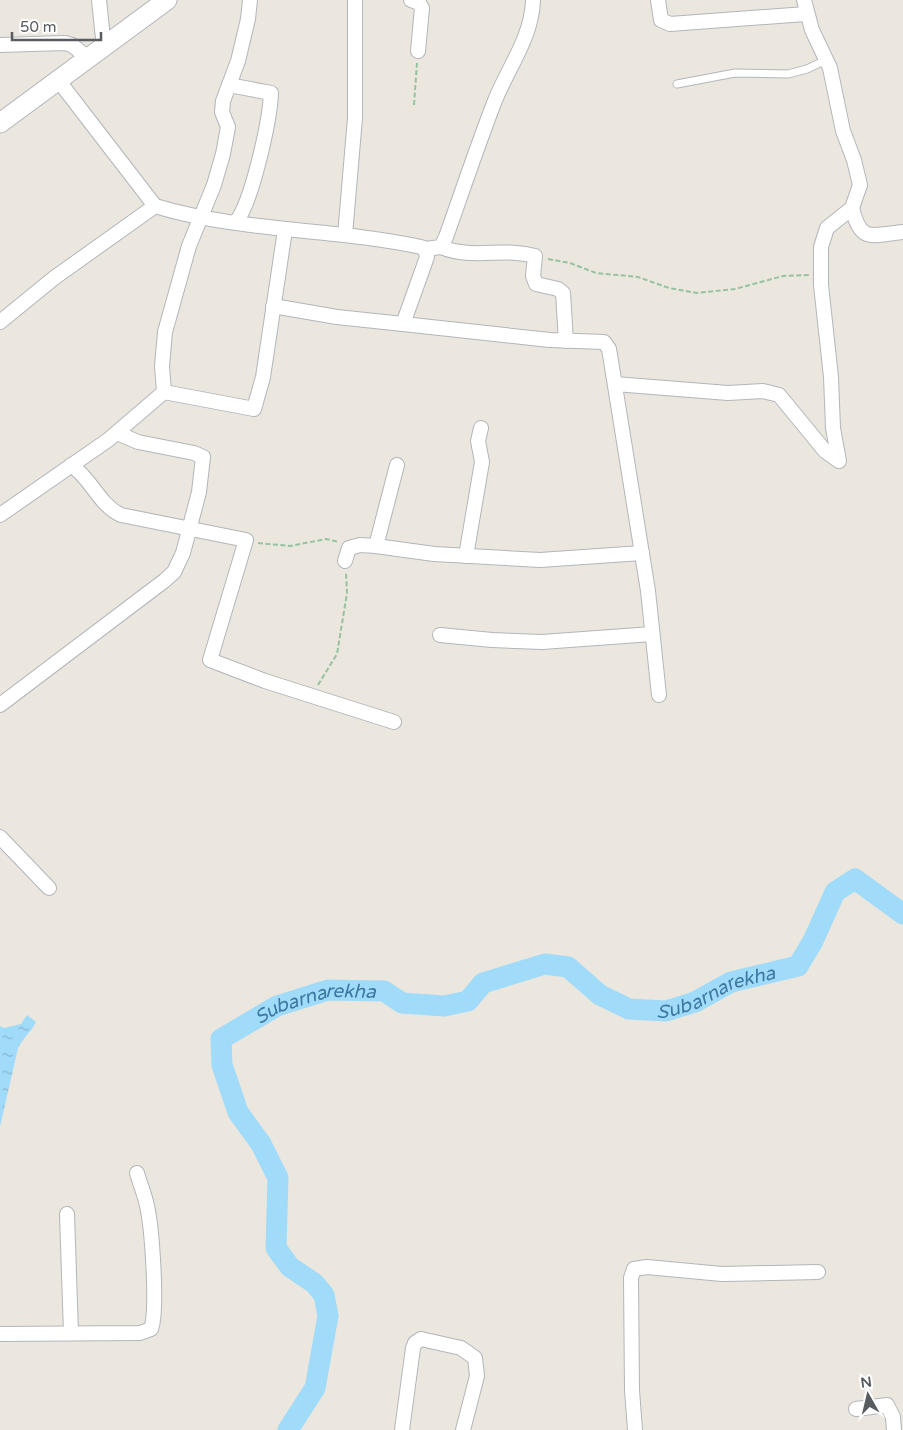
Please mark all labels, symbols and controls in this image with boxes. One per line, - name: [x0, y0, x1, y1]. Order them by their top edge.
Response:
- scale bar: [12, 10, 101, 42]
- text: 50 m: [20, 18, 57, 36]
- water label: Subarnarekha: [656, 962, 779, 1023]
- water label: Subarnarekha: [251, 980, 377, 1029]
- north arrow: [843, 1370, 893, 1420]
- text: N: [860, 1373, 873, 1392]

